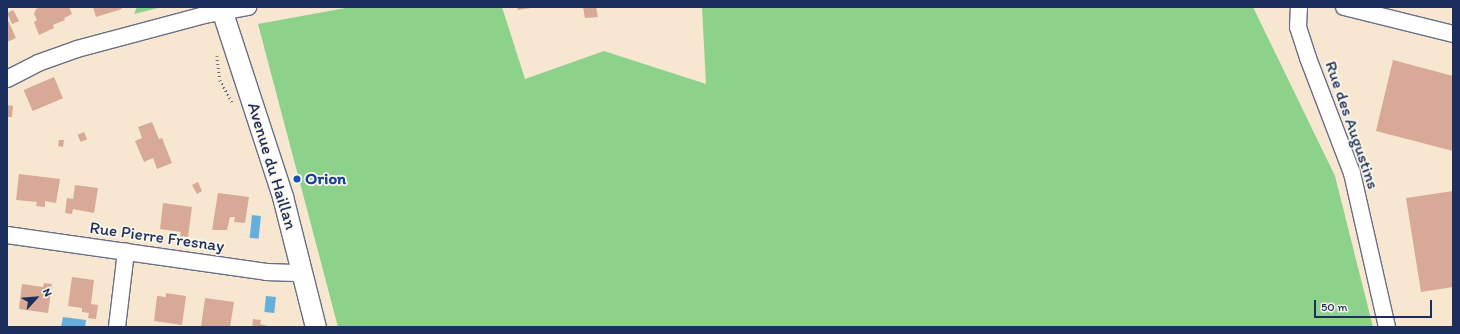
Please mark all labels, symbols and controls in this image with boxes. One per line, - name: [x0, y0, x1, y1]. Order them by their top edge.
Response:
- street label: Rue des Augustins: [1321, 58, 1383, 192]
- street label: Avenue du Haillan: [243, 100, 301, 232]
- place label: Orion: [305, 169, 346, 189]
- marker: Orion: [292, 174, 302, 184]
- street label: Rue Pierre Fresnay: [88, 217, 226, 257]
- north arrow: [16, 278, 56, 318]
- text: N: [40, 286, 55, 299]
- scale bar: [1316, 292, 1434, 318]
- text: 50 m: [1321, 300, 1347, 314]

